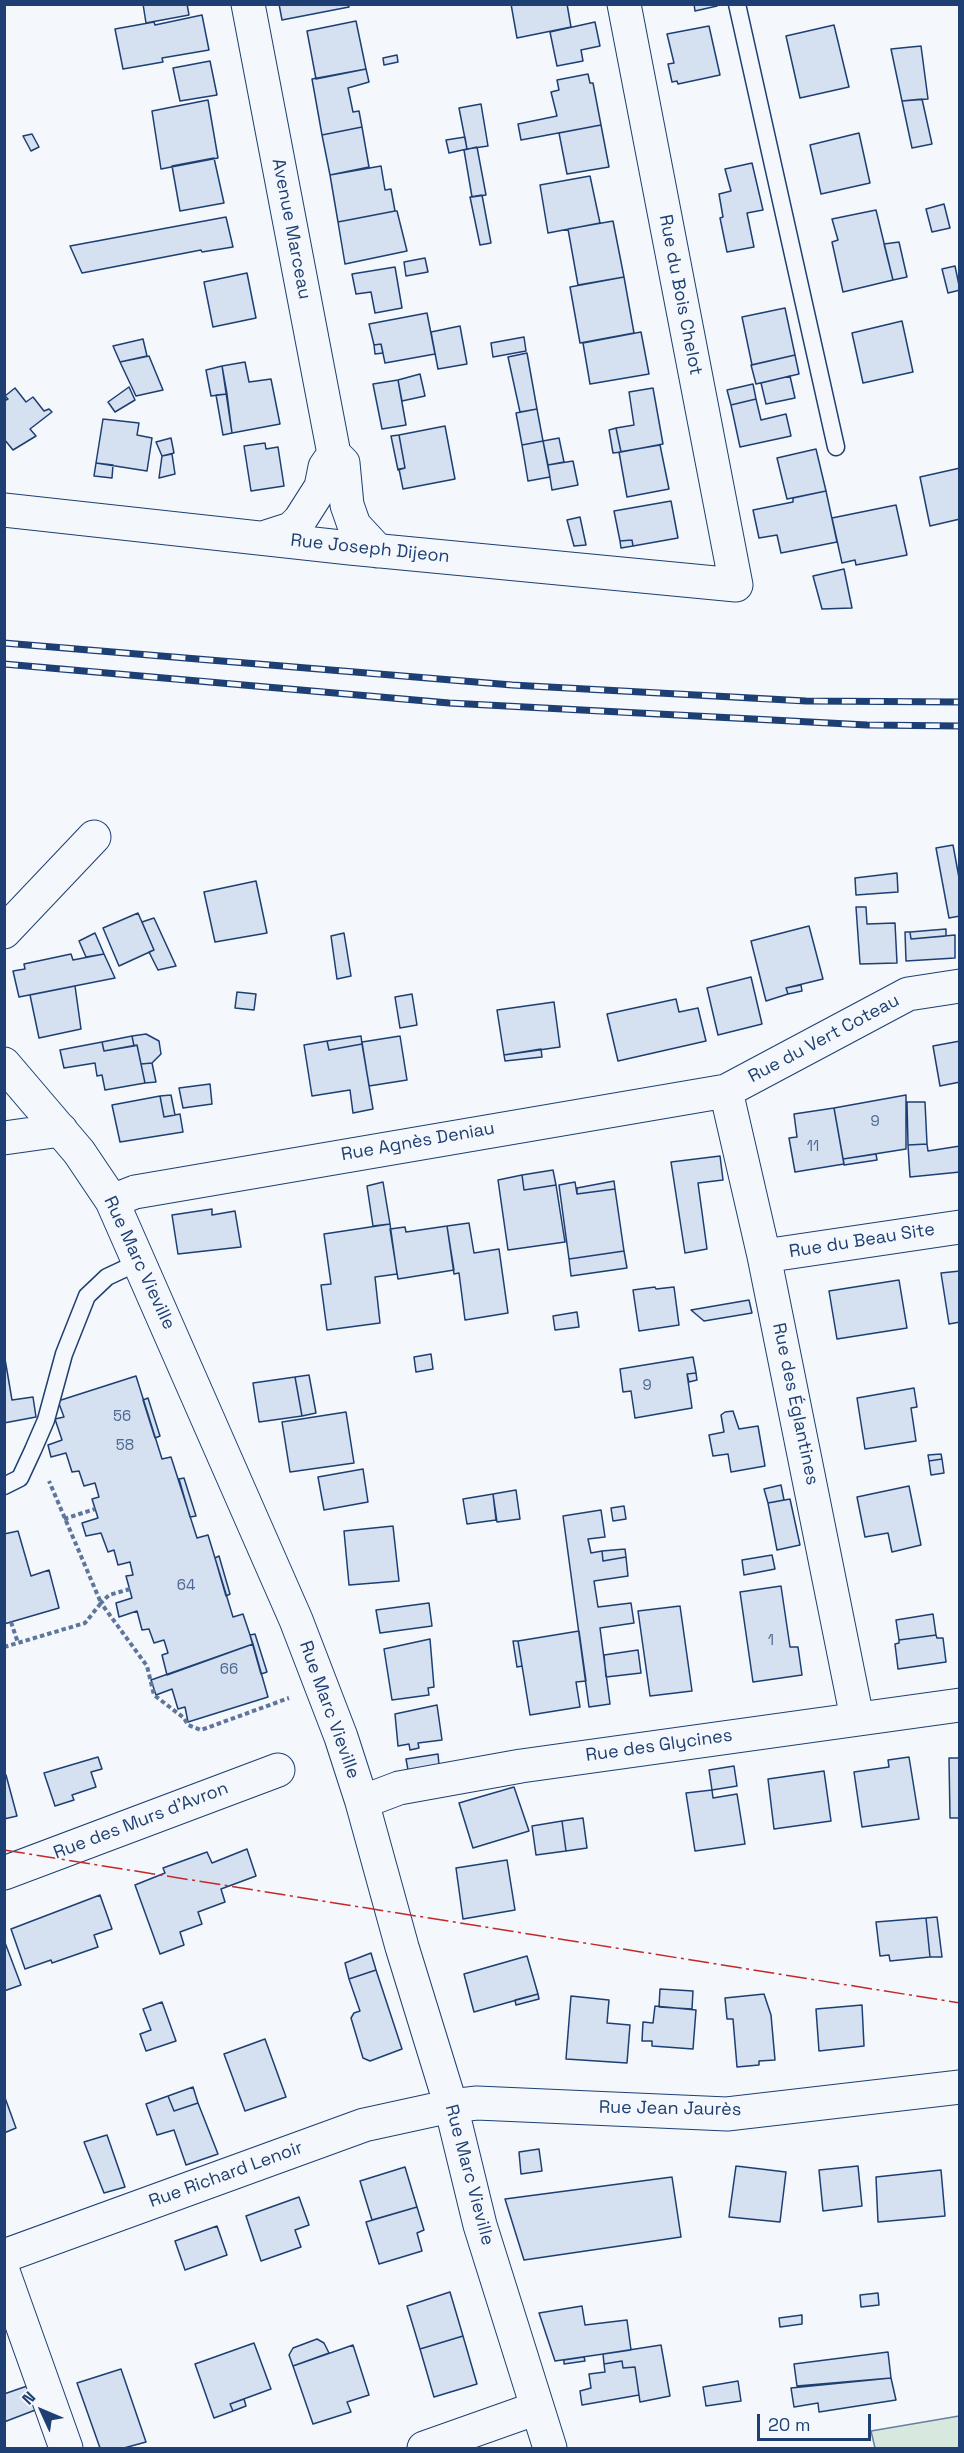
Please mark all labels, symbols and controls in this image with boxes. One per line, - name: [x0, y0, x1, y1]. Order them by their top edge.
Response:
- street label: Avenue Marceau: [267, 157, 315, 301]
- street label: Rue du Bois Chelot: [654, 213, 706, 377]
- street label: Rue Joseph Dijeon: [289, 530, 451, 568]
- street label: Rue du Vert Coteau: [745, 990, 903, 1088]
- house number: 9: [870, 1113, 880, 1131]
- street label: Rue Agnès Deniau: [340, 1118, 496, 1166]
- house number: 11: [807, 1138, 819, 1156]
- street label: Rue Marc Vieville: [99, 1193, 179, 1333]
- street label: Rue du Beau Site: [788, 1219, 936, 1263]
- street label: Rue des Églantines: [767, 1321, 823, 1487]
- house number: 9: [642, 1377, 652, 1395]
- house number: 56: [113, 1408, 131, 1426]
- house number: 58: [116, 1437, 134, 1455]
- house number: 64: [177, 1577, 195, 1595]
- house number: 1: [768, 1632, 774, 1650]
- street label: Rue Marc Vieville: [294, 1638, 364, 1782]
- house number: 66: [220, 1661, 238, 1679]
- street label: Rue des Glycines: [584, 1725, 734, 1767]
- street label: Rue des Murs d'Avron: [51, 1778, 231, 1864]
- street label: Rue Jean Jaurès: [599, 2097, 741, 2121]
- street label: Rue Marc Vieville: [440, 2102, 498, 2248]
- street label: Rue Richard Lenoir: [146, 2137, 306, 2213]
- north arrow: [12, 2381, 72, 2441]
- text: N: [17, 2387, 40, 2409]
- scale bar: [760, 2402, 874, 2440]
- text: 20 m: [768, 2413, 811, 2436]

